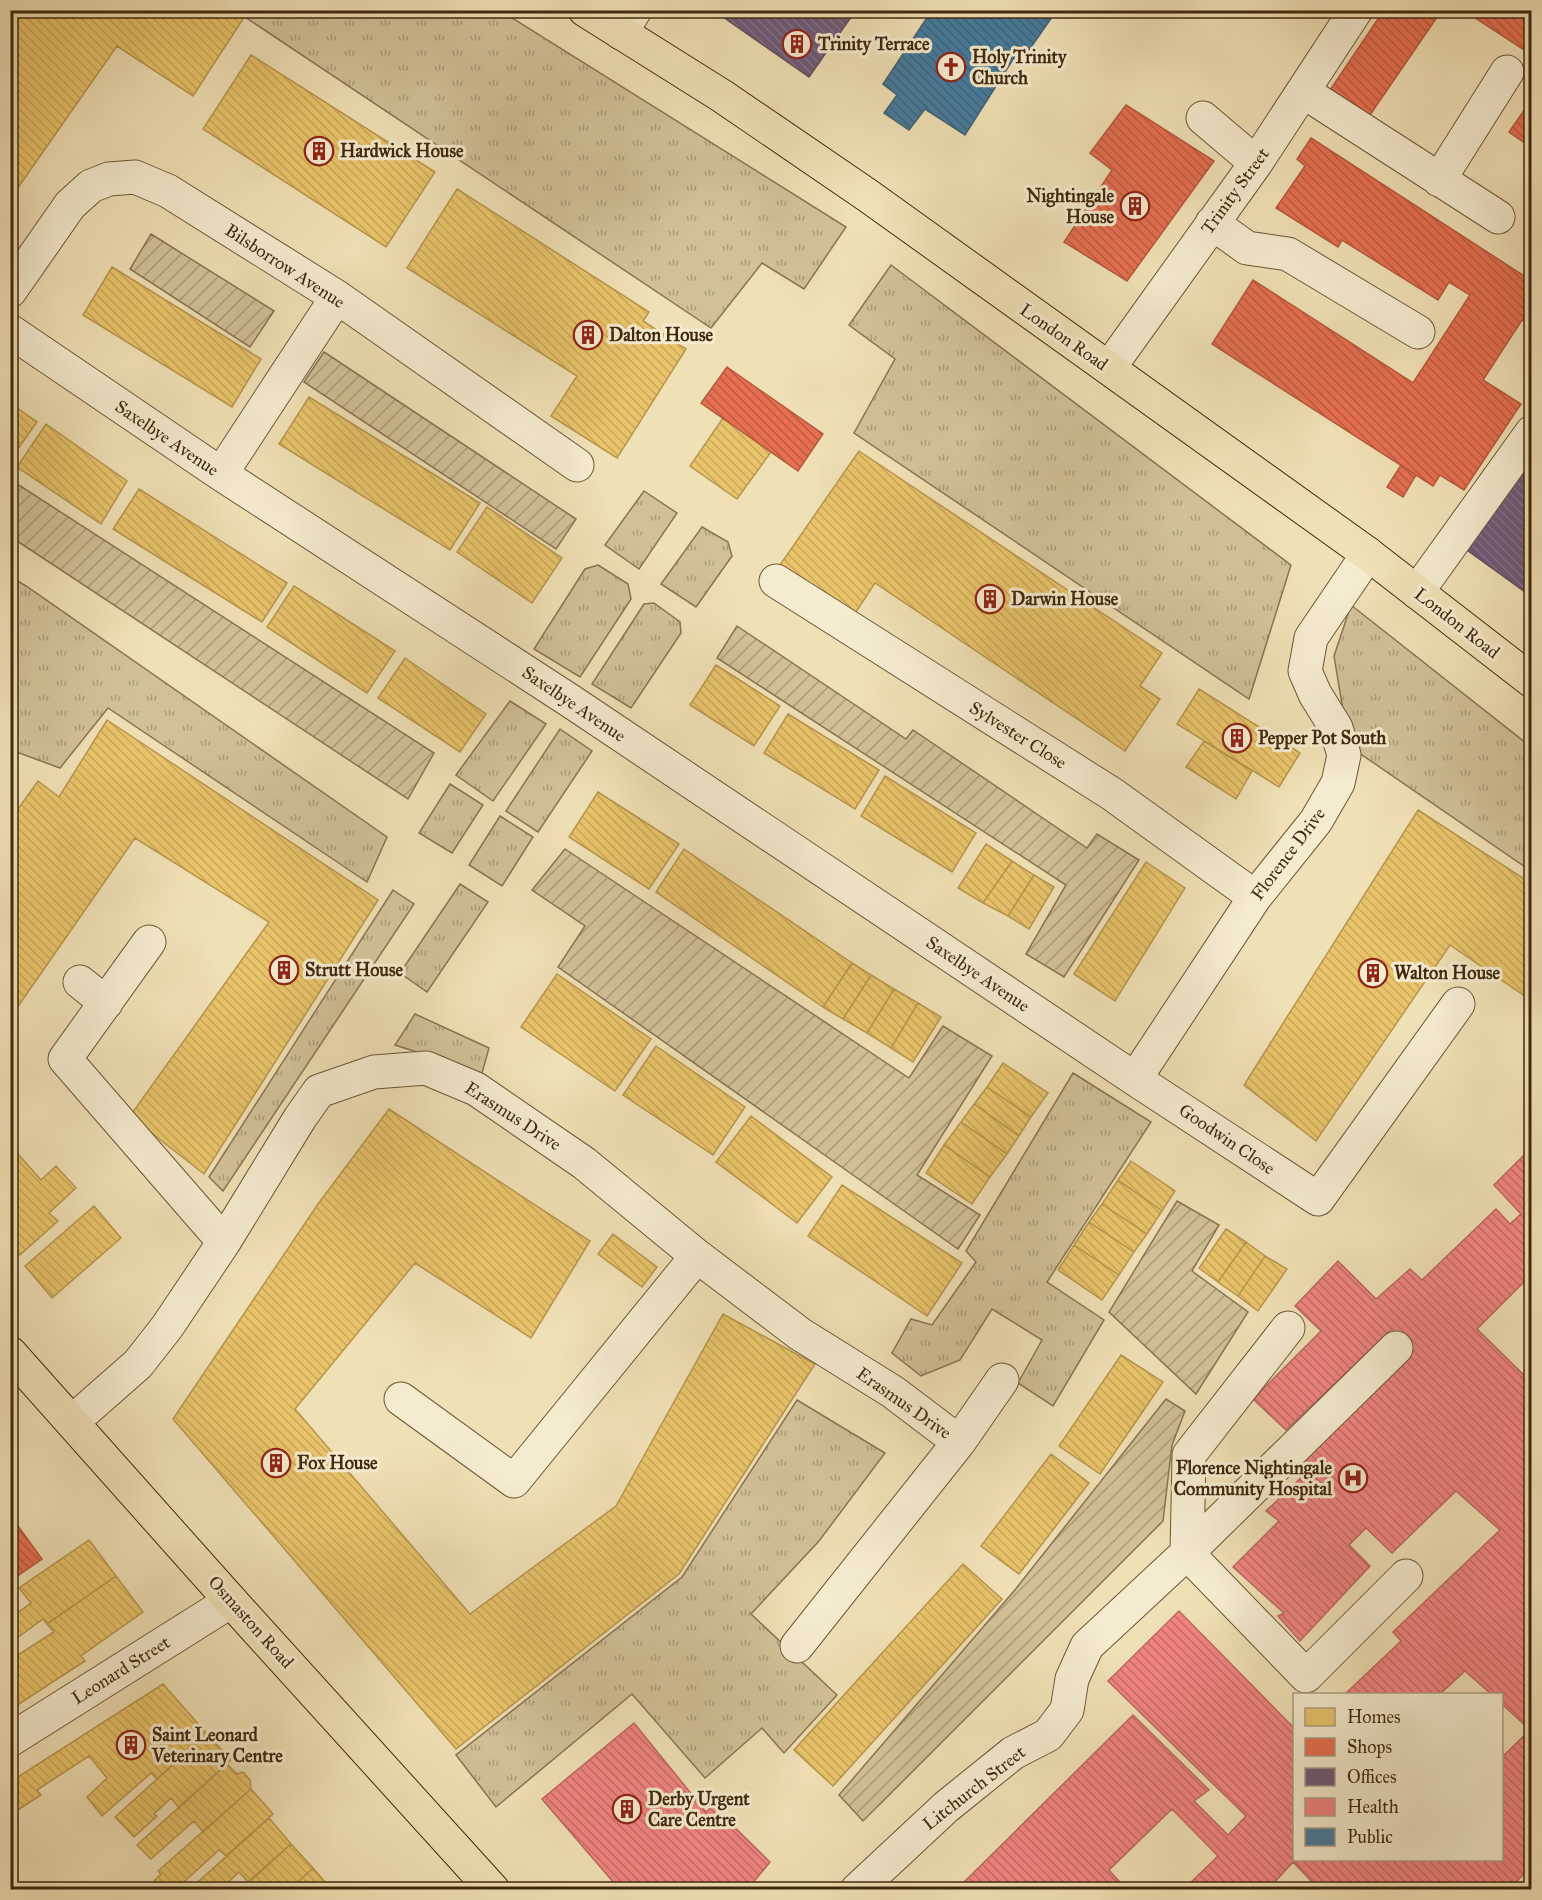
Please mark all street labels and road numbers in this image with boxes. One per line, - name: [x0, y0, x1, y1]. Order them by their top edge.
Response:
- street label: Trinity Street: [1196, 143, 1274, 239]
- street label: Bilsborrow Avenue: [221, 219, 349, 313]
- street label: London Road: [1016, 299, 1112, 375]
- street label: Saxelbye Avenue: [111, 395, 223, 481]
- street label: London Road: [1410, 583, 1504, 663]
- street label: Saxelbye Avenue: [518, 661, 630, 747]
- street label: Sylvester Close: [965, 696, 1071, 774]
- street label: Florence Drive: [1246, 803, 1330, 905]
- street label: Saxelbye Avenue: [922, 931, 1034, 1017]
- street label: Erasmus Drive: [461, 1077, 565, 1155]
- street label: Goodwin Close: [1175, 1099, 1279, 1179]
- street label: Erasmus Drive: [852, 1362, 956, 1444]
- street label: Osmaston Road: [204, 1571, 298, 1673]
- street label: Leonard Street: [68, 1631, 175, 1709]
- street label: Litchurch Street: [918, 1741, 1030, 1835]

